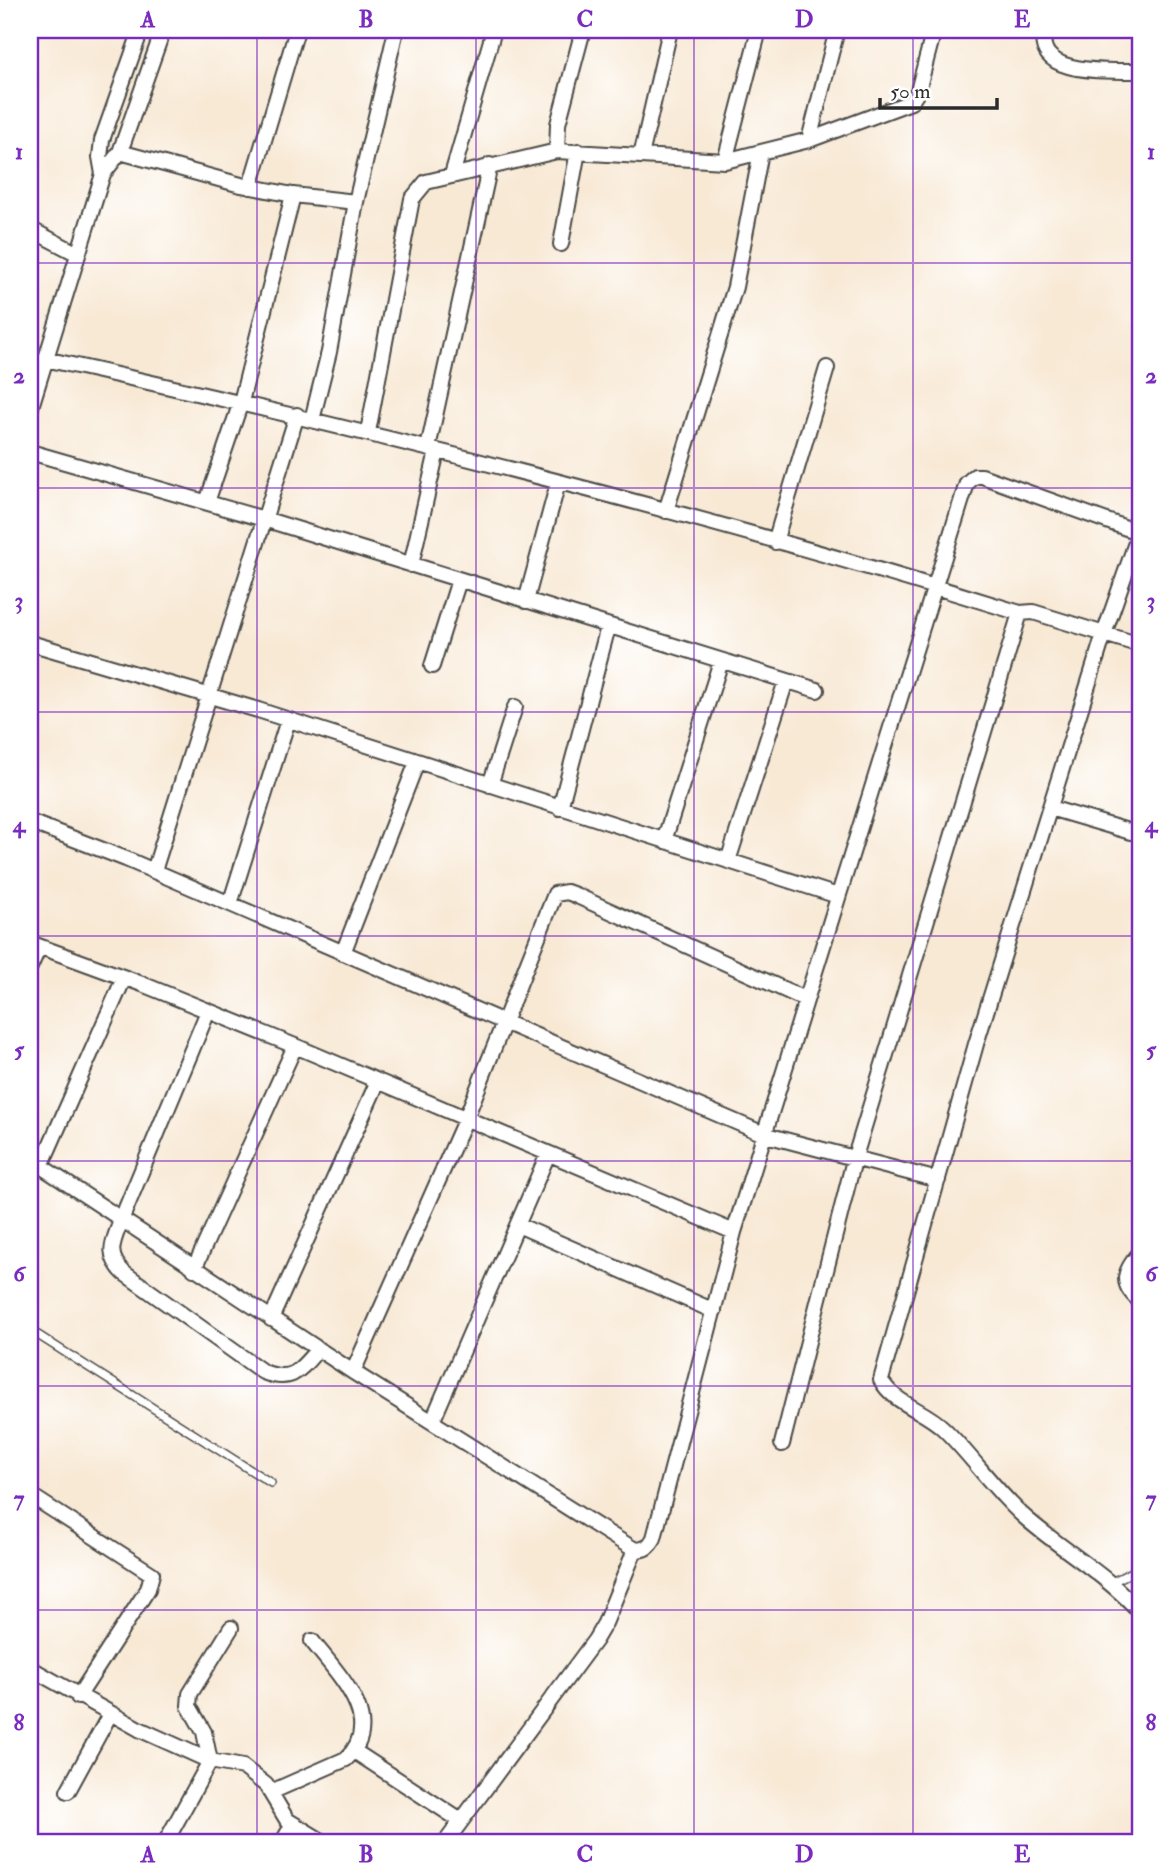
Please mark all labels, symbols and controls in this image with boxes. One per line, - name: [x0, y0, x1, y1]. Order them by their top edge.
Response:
- text: A: [140, 5, 156, 34]
- text: B: [358, 5, 374, 34]
- text: C: [577, 5, 593, 34]
- text: D: [795, 5, 813, 34]
- text: E: [1014, 5, 1031, 34]
- scale bar: [880, 66, 997, 110]
- text: 50 m: [890, 78, 931, 105]
- text: 1: [15, 137, 23, 166]
- text: 1: [1147, 137, 1155, 166]
- text: 2: [13, 361, 25, 390]
- text: 2: [1145, 361, 1157, 390]
- text: 3: [15, 586, 23, 615]
- text: 3: [1147, 586, 1155, 615]
- text: 4: [12, 810, 27, 839]
- text: 4: [1144, 810, 1159, 839]
- text: 5: [14, 1035, 25, 1064]
- text: 5: [1146, 1035, 1157, 1064]
- text: 6: [13, 1259, 27, 1288]
- text: 6: [1145, 1259, 1159, 1288]
- text: 7: [14, 1484, 25, 1513]
- text: 7: [1146, 1484, 1157, 1513]
- text: 8: [14, 1708, 25, 1737]
- text: 8: [1146, 1708, 1157, 1737]
- text: A: [140, 1840, 156, 1869]
- text: B: [358, 1840, 374, 1869]
- text: C: [577, 1840, 593, 1869]
- text: D: [795, 1840, 813, 1869]
- text: E: [1014, 1840, 1031, 1869]

